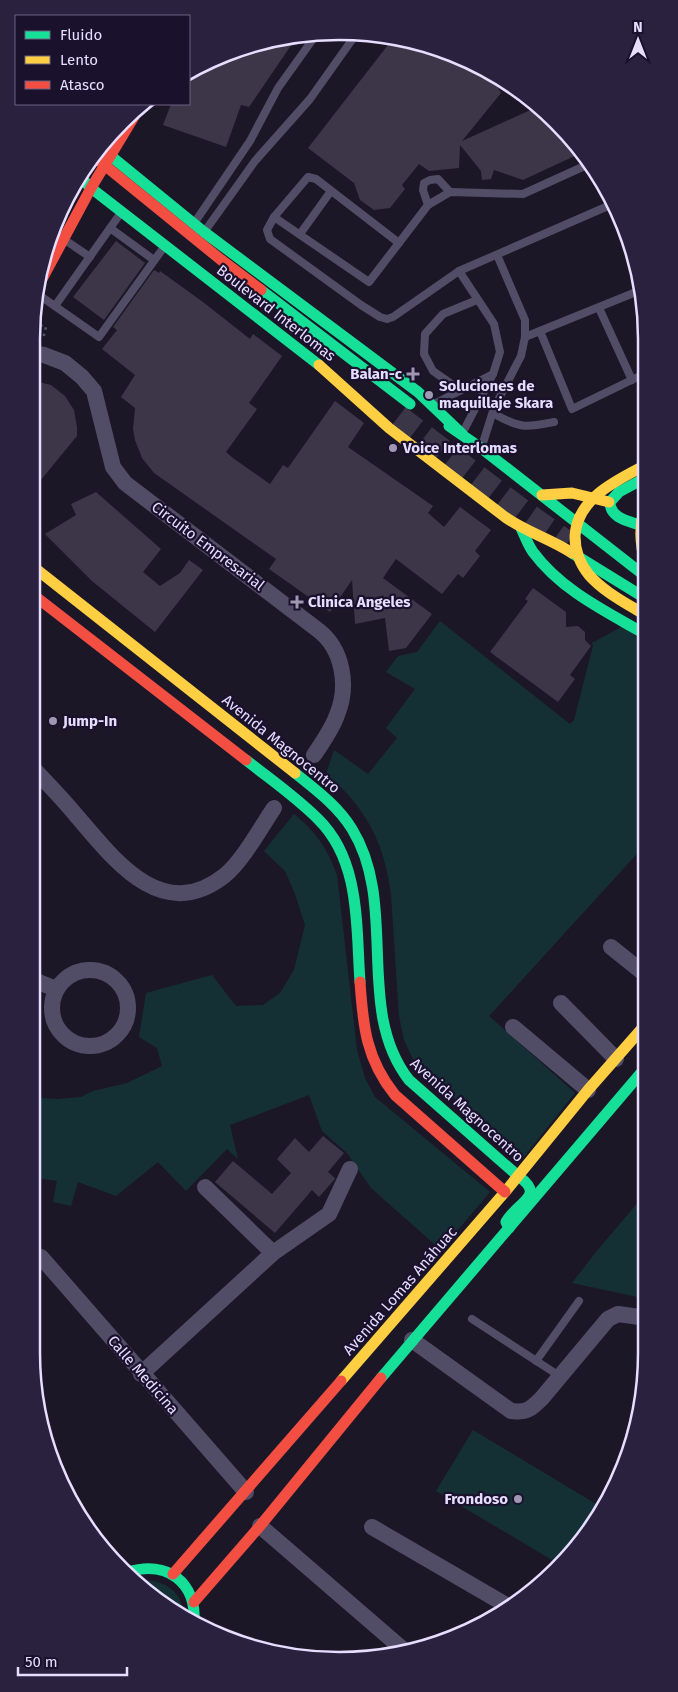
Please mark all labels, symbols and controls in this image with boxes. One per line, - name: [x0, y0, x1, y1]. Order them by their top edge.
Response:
- legend: [15, 15, 190, 105]
- north arrow: [613, 15, 663, 65]
- text: N: [633, 19, 643, 36]
- text: Fluido: [60, 26, 102, 44]
- text: Lento: [60, 51, 98, 69]
- text: Atasco: [60, 76, 105, 94]
- street label: Boulevard Interlomas: [213, 261, 339, 365]
- place label: Balan-c: [350, 365, 403, 383]
- marker: Balan-c: [406, 367, 420, 381]
- place label: Soluciones de maquillaje Skara: [439, 377, 553, 412]
- marker: Soluciones de maquillaje Skara: [423, 389, 435, 401]
- place label: Voice Interlomas: [402, 439, 517, 457]
- marker: Voice Interlomas: [387, 442, 399, 454]
- street label: Circuito Empresarial: [148, 498, 268, 595]
- place label: Clinica Angeles: [308, 593, 410, 611]
- marker: Clinica Angeles: [290, 595, 304, 609]
- street label: Avenida Magnocentro: [218, 691, 344, 797]
- place label: Jump-In: [62, 712, 117, 730]
- marker: Jump-In: [47, 715, 59, 727]
- street label: Avenida Magnocentro: [407, 1054, 527, 1166]
- street label: Avenida Lomas Anáhuac: [339, 1223, 461, 1359]
- street label: Calle Medicina: [104, 1332, 182, 1418]
- place label: Frondoso: [444, 1490, 508, 1508]
- marker: Frondoso: [512, 1493, 524, 1505]
- scale bar: [18, 1644, 126, 1676]
- text: 50 m: [25, 1653, 58, 1671]

